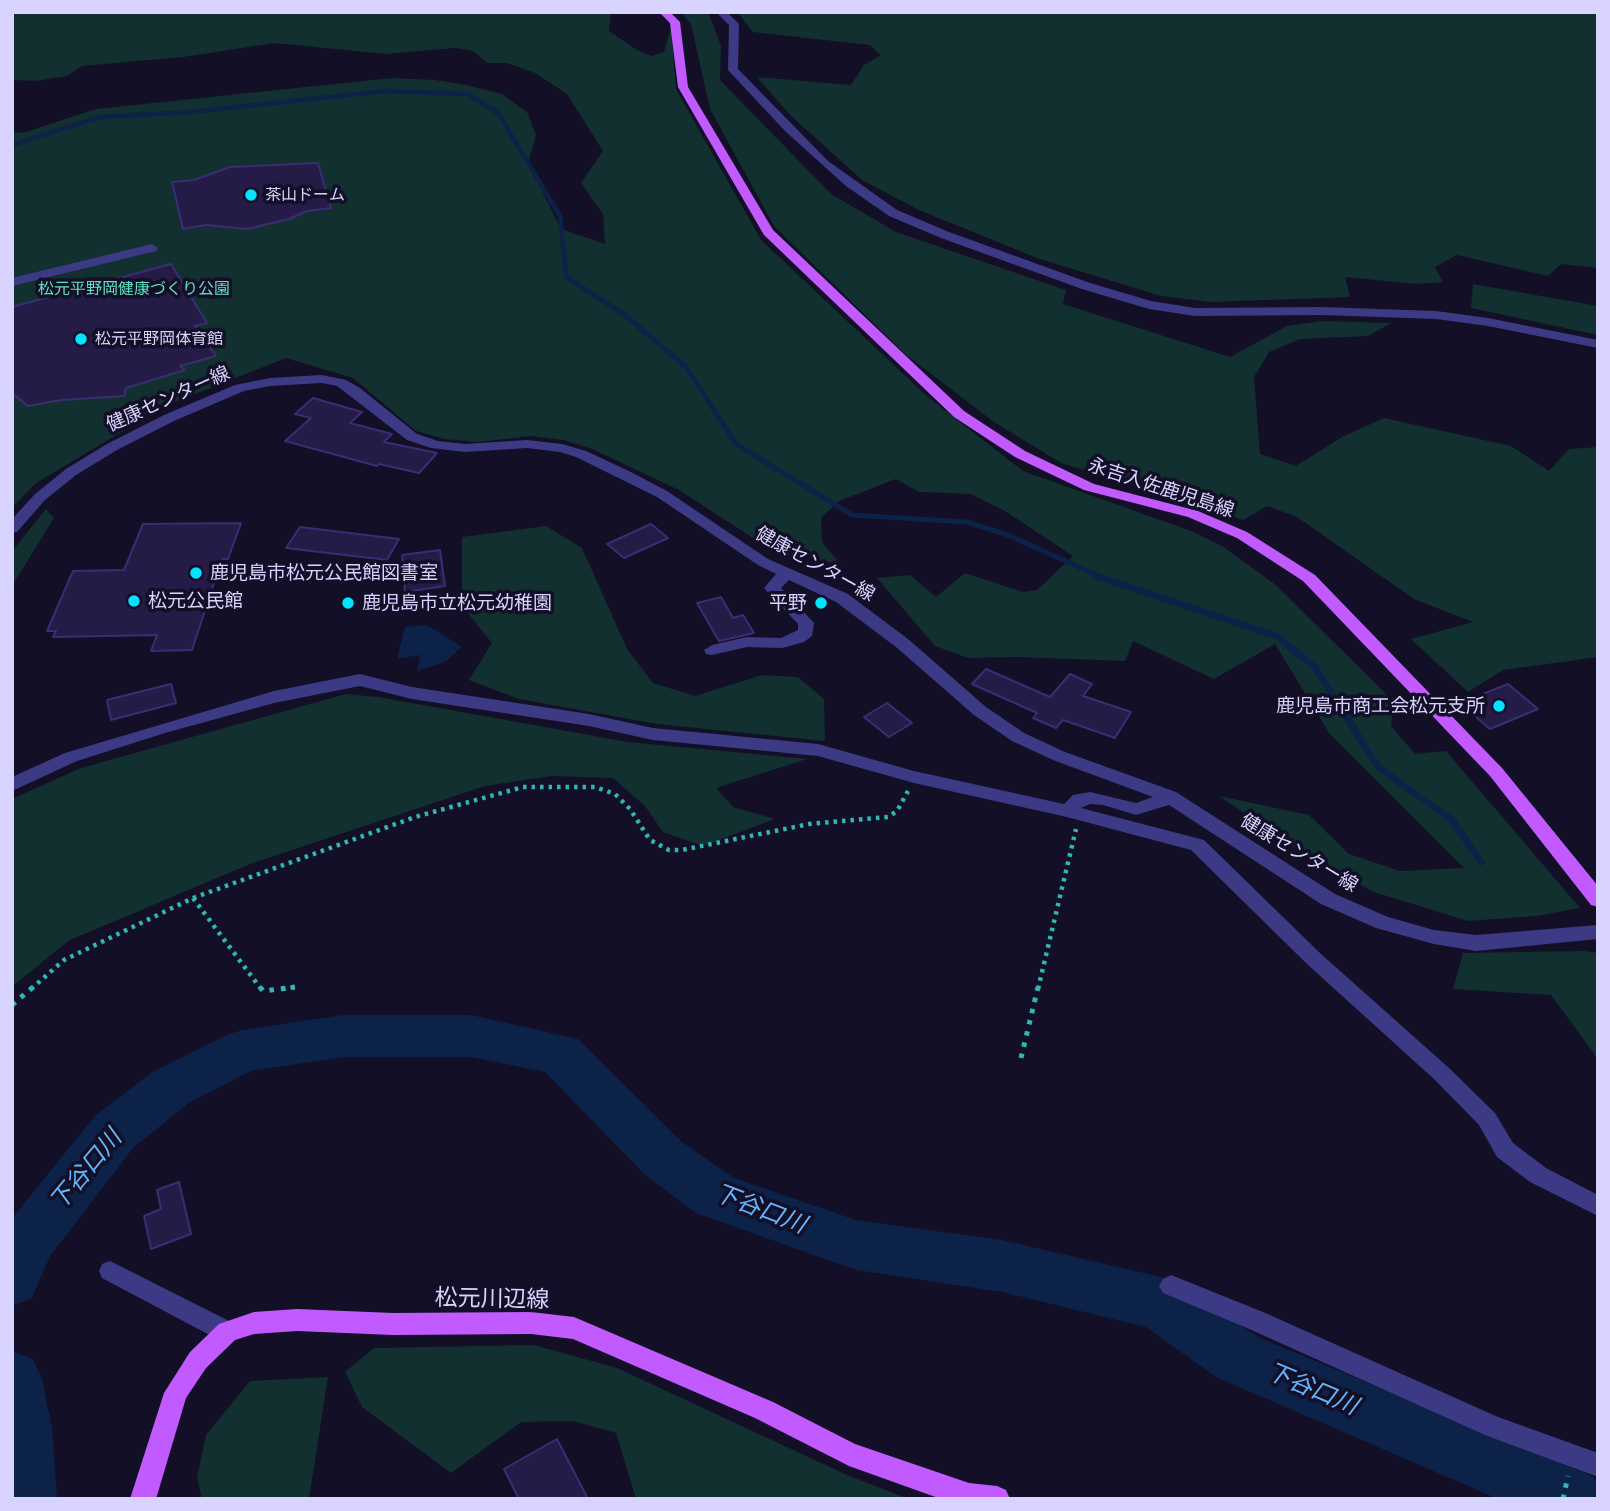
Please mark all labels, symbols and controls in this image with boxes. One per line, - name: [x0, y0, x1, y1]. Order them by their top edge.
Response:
- place label: 茶山ドーム: [265, 185, 345, 205]
- marker: 茶山ドーム: [243, 187, 259, 203]
- park label: 松元平野岡健康づくり公園: [38, 279, 230, 299]
- place label: 松元平野岡体育館: [95, 329, 223, 349]
- marker: 松元平野岡体育館: [73, 331, 89, 347]
- street label: 健康センター線: [103, 362, 233, 436]
- street label: 永吉入佐鹿児島線: [1085, 454, 1237, 522]
- street label: 健康センター線: [751, 522, 879, 606]
- place label: 鹿児島市松元公民館図書室: [210, 562, 438, 584]
- marker: 鹿児島市松元公民館図書室: [188, 565, 204, 581]
- place label: 松元公民館: [148, 590, 243, 612]
- place label: 鹿児島市立松元幼稚園: [362, 592, 552, 614]
- place label: 平野: [769, 592, 807, 614]
- marker: 松元公民館: [126, 593, 142, 609]
- marker: 鹿児島市立松元幼稚園: [340, 595, 356, 611]
- marker: 平野: [813, 595, 829, 611]
- place label: 鹿児島市商工会松元支所: [1276, 695, 1485, 717]
- marker: 鹿児島市商工会松元支所: [1491, 698, 1507, 714]
- street label: 健康センター線: [1236, 809, 1362, 897]
- water label: 下谷口川: [44, 1124, 128, 1216]
- water label: 下谷口川: [710, 1178, 810, 1240]
- street label: 松元川辺線: [434, 1284, 550, 1314]
- water label: 下谷口川: [1262, 1357, 1362, 1421]

